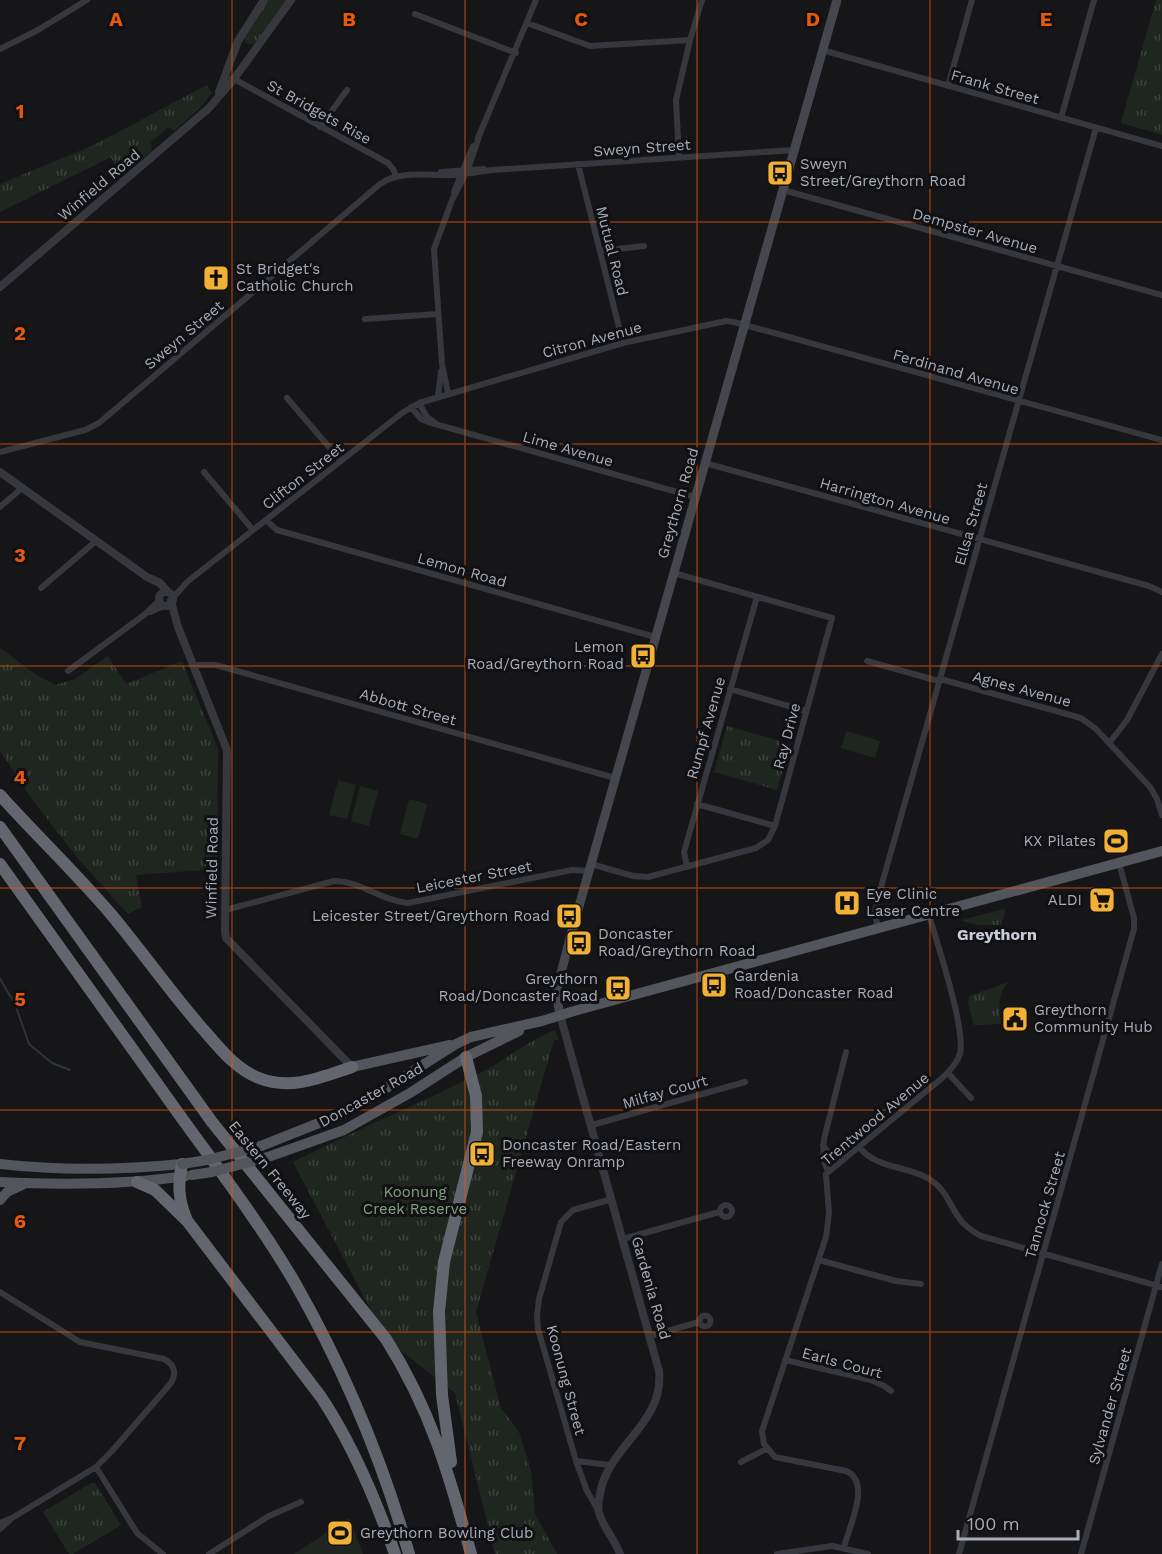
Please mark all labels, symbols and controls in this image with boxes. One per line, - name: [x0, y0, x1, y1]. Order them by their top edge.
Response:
- text: A: [109, 7, 123, 31]
- text: B: [342, 7, 356, 31]
- text: C: [574, 7, 588, 31]
- text: D: [806, 7, 820, 31]
- text: E: [1040, 7, 1052, 31]
- street label: Frank Street: [949, 66, 1042, 108]
- street label: St Bridgets Rise: [264, 76, 374, 148]
- text: 1: [16, 99, 24, 123]
- street label: Sweyn Street: [593, 136, 692, 160]
- street label: Winfield Road: [54, 145, 144, 225]
- place label: Sweyn Street/Greythorn Road: [800, 155, 966, 190]
- bus stop icon: Sweyn Street/Greythorn Road: [765, 158, 795, 188]
- street label: Mutual Road: [592, 204, 632, 298]
- street label: Dempster Avenue: [910, 205, 1040, 257]
- place label: St Bridget's Catholic Church: [236, 260, 354, 295]
- church icon: St Bridget's Catholic Church: [201, 263, 231, 293]
- street label: Sweyn Street: [141, 296, 228, 373]
- street label: Citron Avenue: [540, 318, 644, 362]
- text: 2: [14, 321, 26, 345]
- street label: Ferdinand Avenue: [891, 345, 1021, 399]
- street label: Lime Avenue: [521, 427, 615, 471]
- street label: Clifton Street: [259, 438, 348, 514]
- street label: Greythorn Road: [654, 445, 702, 561]
- street label: Harrington Avenue: [818, 474, 952, 528]
- street label: Ellsa Street: [951, 480, 992, 567]
- text: 3: [14, 543, 26, 567]
- street label: Lemon Road: [415, 549, 509, 591]
- place label: Lemon Road/Greythorn Road: [467, 638, 624, 673]
- bus stop icon: Lemon Road/Greythorn Road: [628, 641, 658, 671]
- street label: Agnes Avenue: [971, 667, 1073, 711]
- street label: Rumpf Avenue: [683, 675, 729, 781]
- street label: Abbott Street: [358, 685, 459, 730]
- street label: Ray Drive: [770, 701, 804, 771]
- text: 4: [14, 765, 27, 789]
- street label: Winfield Road: [202, 817, 222, 919]
- sports icon: KX Pilates: [1101, 826, 1131, 856]
- place label: KX Pilates: [1023, 832, 1096, 850]
- street label: Leicester Street: [415, 857, 534, 897]
- place label: Eye Clinic Laser Centre: [866, 885, 960, 920]
- supermarket icon: ALDI: [1087, 885, 1117, 915]
- hospital icon: Eye Clinic Laser Centre: [832, 888, 862, 918]
- place label: ALDI: [1048, 891, 1082, 909]
- bus stop icon: Leicester Street/Greythorn Road: [554, 901, 584, 931]
- place label: Leicester Street/Greythorn Road: [312, 907, 550, 925]
- place label: Doncaster Road/Greythorn Road: [598, 925, 755, 960]
- district label: Greythorn: [957, 925, 1037, 944]
- bus stop icon: Doncaster Road/Greythorn Road: [564, 928, 594, 958]
- place label: Gardenia Road/Doncaster Road: [734, 967, 894, 1002]
- place label: Greythorn Road/Doncaster Road: [438, 970, 598, 1005]
- bus stop icon: Gardenia Road/Doncaster Road: [699, 970, 729, 1000]
- bus stop icon: Greythorn Road/Doncaster Road: [603, 973, 633, 1003]
- text: 5: [14, 987, 26, 1011]
- place label: Greythorn Community Hub: [1034, 1001, 1153, 1036]
- public building icon: Greythorn Community Hub: [1000, 1004, 1030, 1034]
- street label: Doncaster Road: [316, 1059, 426, 1131]
- street label: Trentwood Avenue: [817, 1069, 933, 1169]
- street label: Milfay Court: [620, 1071, 710, 1113]
- street label: Eastern Freeway: [225, 1117, 315, 1223]
- place label: Doncaster Road/Eastern Freeway Onramp: [502, 1136, 681, 1171]
- bus stop icon: Doncaster Road/Eastern Freeway Onramp: [467, 1139, 497, 1169]
- street label: Tannock Street: [1021, 1149, 1069, 1261]
- park label: Koonung Creek Reserve: [363, 1183, 467, 1218]
- text: 6: [14, 1209, 26, 1233]
- street label: Gardenia Road: [628, 1234, 674, 1342]
- street label: Koonung Street: [543, 1323, 590, 1438]
- street label: Earls Court: [800, 1344, 885, 1383]
- street label: Sylvander Street: [1085, 1345, 1135, 1467]
- text: 7: [14, 1431, 26, 1455]
- scale bar: [958, 1503, 1078, 1541]
- text: 100 m: [967, 1513, 1020, 1534]
- sports icon: Greythorn Bowling Club: [325, 1518, 355, 1548]
- place label: Greythorn Bowling Club: [360, 1524, 533, 1542]

